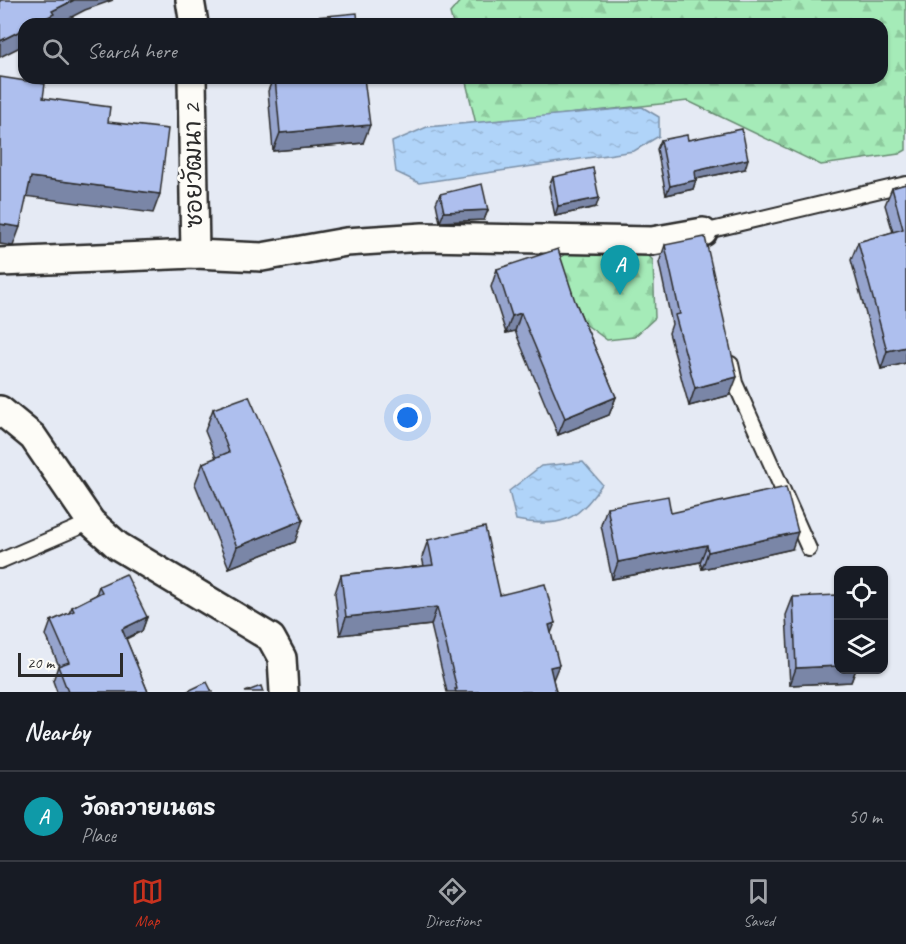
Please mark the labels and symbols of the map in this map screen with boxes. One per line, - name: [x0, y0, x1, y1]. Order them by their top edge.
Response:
- street label: ซอยวัฒนา 2: [177, 101, 209, 228]
- pin: A: [600, 246, 640, 295]
- your location: [393, 403, 422, 432]
- scale bar: [18, 650, 123, 678]

